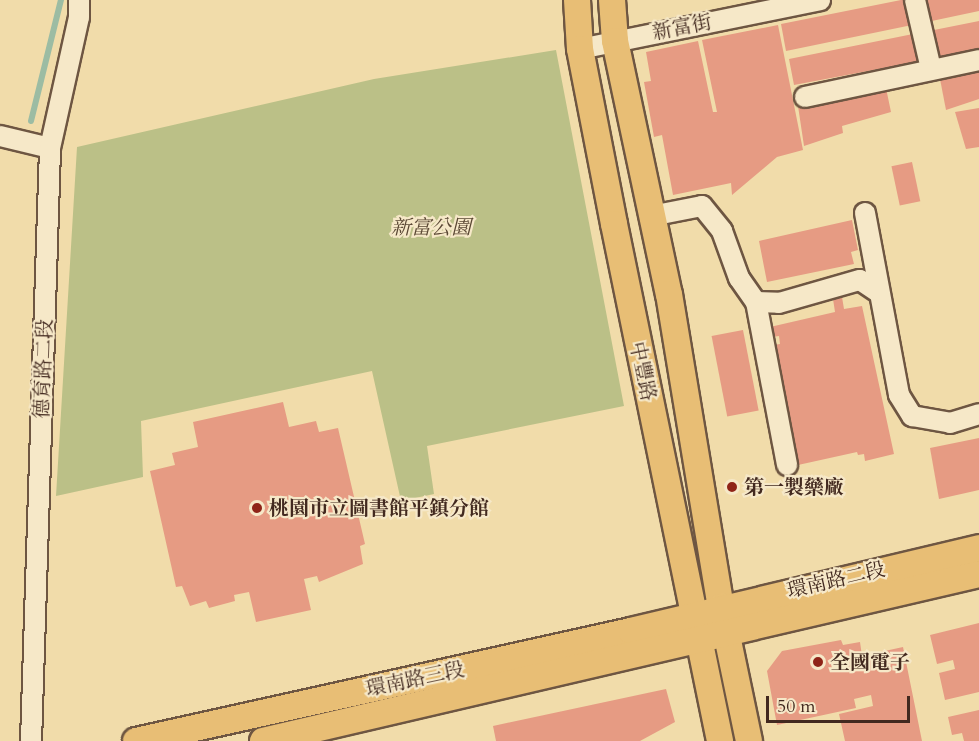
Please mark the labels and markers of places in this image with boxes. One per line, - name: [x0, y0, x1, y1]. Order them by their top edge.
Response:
- place label: 第一製藥廠: [744, 475, 844, 499]
- marker: 第一製藥廠: [725, 480, 739, 494]
- place label: 桃園市立圖書館平鎮分館: [269, 496, 489, 520]
- marker: 桃園市立圖書館平鎮分館: [250, 501, 264, 515]
- place label: 全國電子: [830, 650, 910, 674]
- marker: 全國電子: [811, 655, 825, 669]

